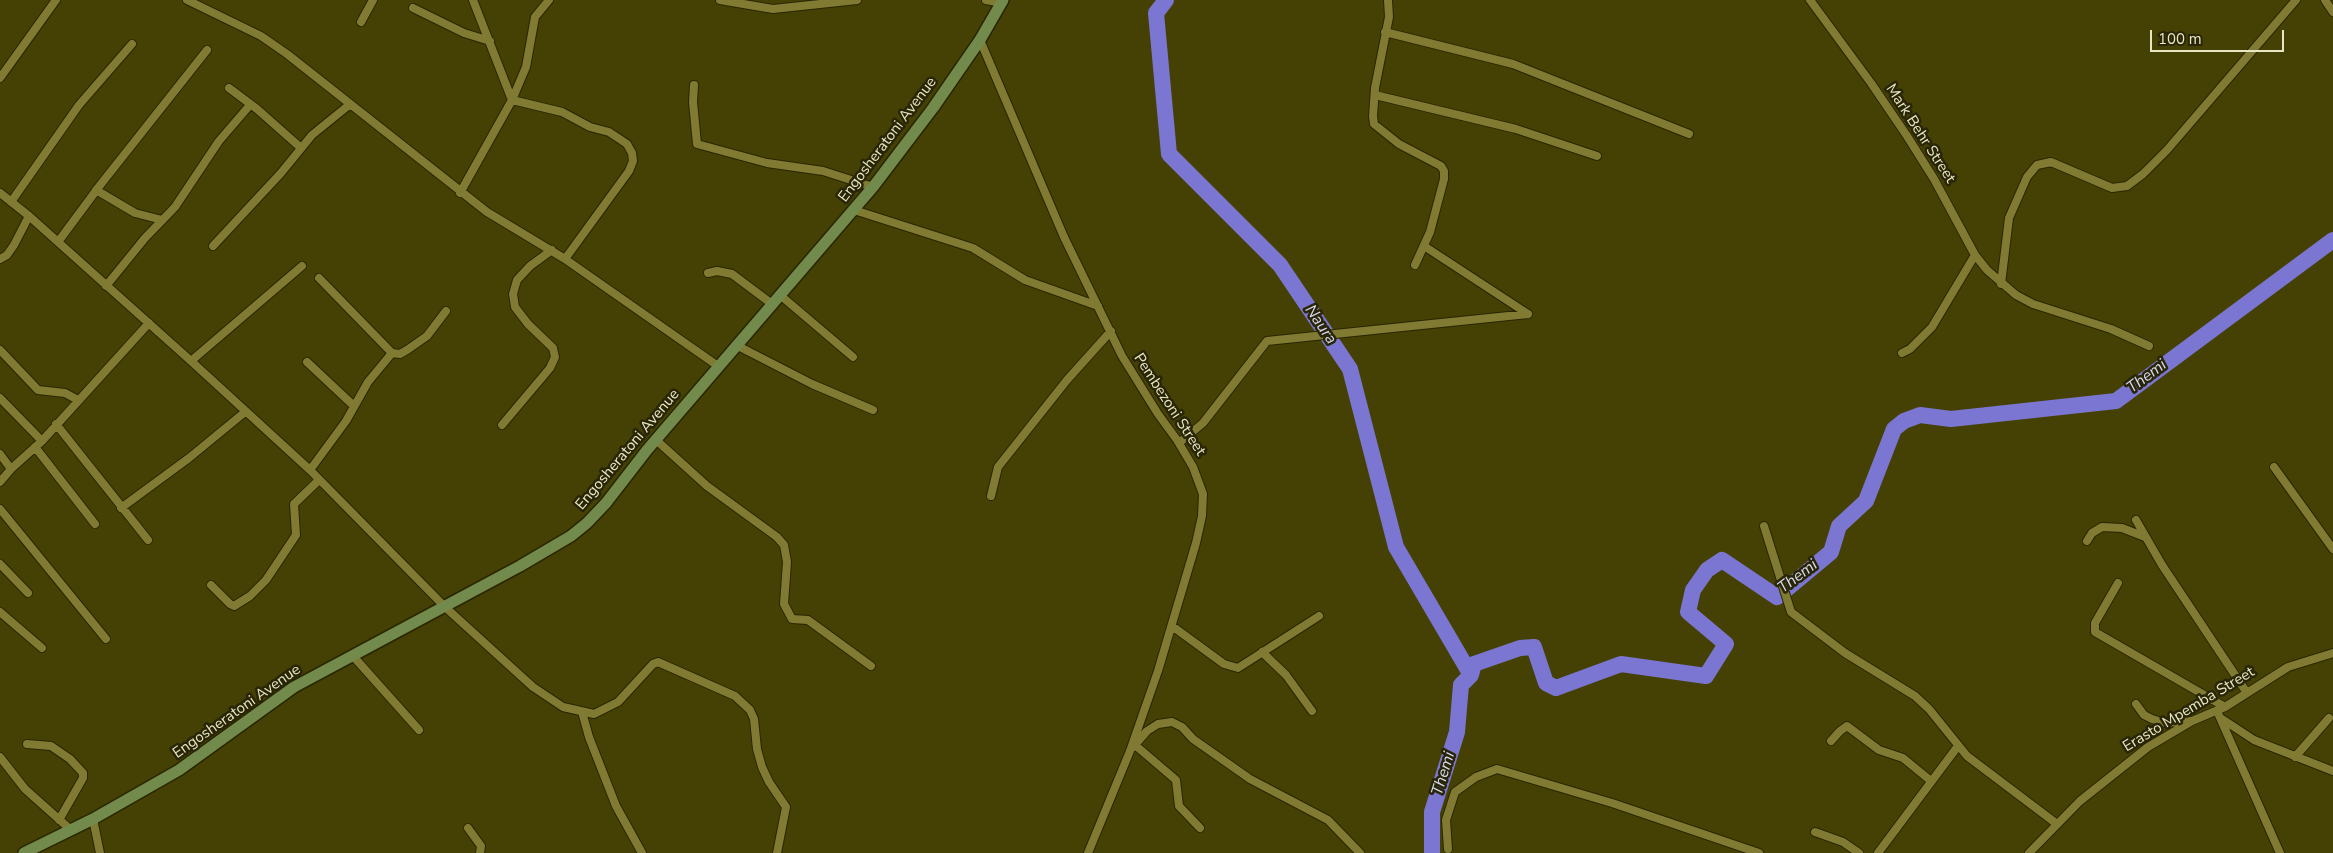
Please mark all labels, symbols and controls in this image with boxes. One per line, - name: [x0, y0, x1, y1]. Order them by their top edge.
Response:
- scale bar: [2153, 20, 2287, 52]
- text: 100 m: [2158, 29, 2202, 49]
- street label: Engosheratoni Avenue: [835, 74, 941, 206]
- street label: Mark Behr Street: [1881, 81, 1959, 187]
- water label: Naura: [1300, 302, 1340, 348]
- street label: Pembezoni Street: [1129, 350, 1209, 460]
- water label: Themi: [2123, 356, 2171, 398]
- street label: Engosheratoni Avenue: [572, 386, 684, 514]
- water label: Themi: [1774, 556, 1822, 598]
- street label: Engosheratoni Avenue: [170, 661, 304, 763]
- street label: Erasto Mpemba Street: [2120, 664, 2258, 756]
- water label: Themi: [1428, 750, 1460, 798]

